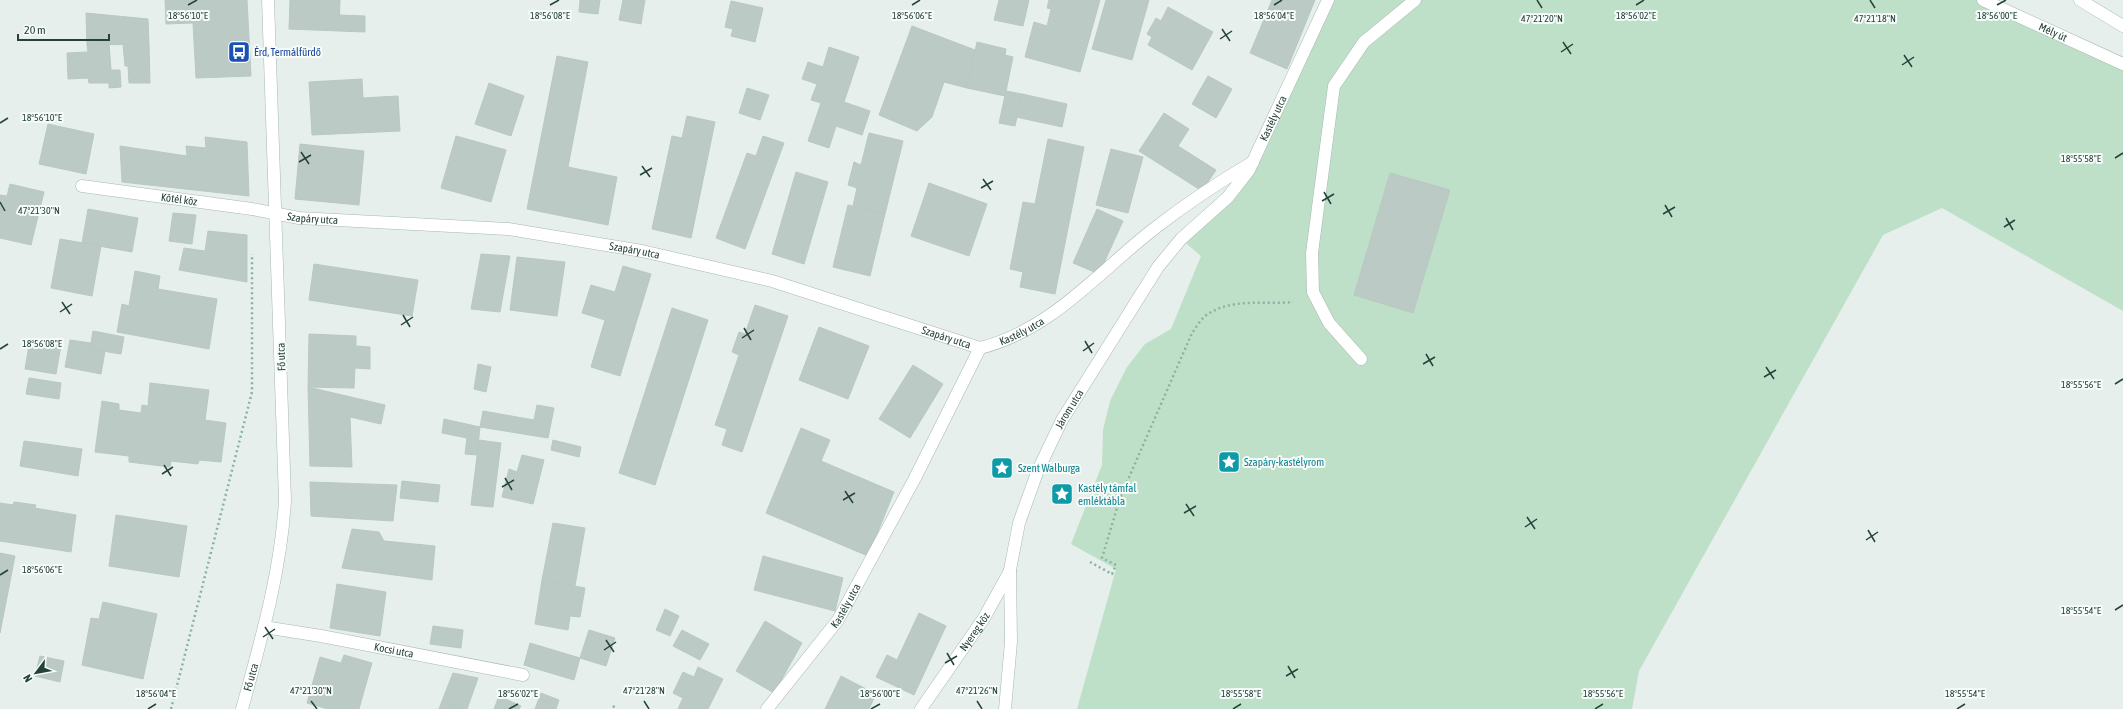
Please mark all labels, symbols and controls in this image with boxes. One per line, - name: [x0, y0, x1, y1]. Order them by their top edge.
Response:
- text: 18°56'10"E: [168, 10, 209, 21]
- text: 18°56'08"E: [530, 10, 571, 21]
- text: 18°56'06"E: [892, 10, 933, 21]
- text: 18°56'04"E: [1254, 10, 1295, 21]
- text: 18°56'02"E: [1616, 10, 1657, 21]
- text: 18°56'00"E: [1977, 10, 2018, 21]
- text: 47°21'20"N: [1521, 13, 1563, 24]
- text: 47°21'18"N: [1854, 13, 1896, 24]
- scale bar: [18, 16, 109, 42]
- street label: Mély út: [2037, 20, 2069, 44]
- text: 20 m: [24, 23, 46, 37]
- bus stop icon: Érd, Termálfürdő: [226, 39, 252, 65]
- place label: Érd, Termálfürdő: [254, 46, 321, 58]
- street label: Kastély utca: [1257, 94, 1289, 143]
- text: 18°56'10"E: [22, 112, 63, 123]
- text: 18°55'58"E: [2061, 153, 2102, 164]
- street label: Kötél köz: [160, 191, 198, 208]
- text: 47°21'30"N: [18, 205, 60, 216]
- street label: Szapáry utca: [286, 210, 338, 226]
- street label: Szapáry utca: [608, 240, 661, 261]
- street label: Kastély utca: [998, 315, 1046, 347]
- street label: Szapáry utca: [920, 324, 972, 351]
- text: 18°56'08"E: [22, 338, 63, 349]
- street label: Fő utca: [275, 343, 287, 371]
- text: 18°55'56"E: [2061, 379, 2102, 390]
- street label: Járom utca: [1053, 387, 1086, 431]
- place icon: Szapáry-kastélyrom: [1216, 449, 1242, 475]
- place icon: Szent Walburga: [989, 455, 1015, 481]
- place label: Szapáry-kastélyrom: [1244, 456, 1324, 468]
- place label: Szent Walburga: [1018, 462, 1080, 474]
- place icon: Kastély támfal emléktábla: [1049, 481, 1075, 507]
- place label: Kastély támfal emléktábla: [1078, 482, 1136, 507]
- text: 18°56'06"E: [22, 564, 63, 575]
- street label: Kastély utca: [828, 582, 863, 630]
- text: 18°55'54"E: [2061, 605, 2102, 616]
- street label: Nyereg köz: [957, 610, 992, 653]
- street label: Kocsi utca: [373, 640, 415, 660]
- north arrow: [16, 653, 56, 693]
- street label: Fő utca: [241, 662, 260, 692]
- text: N: [21, 672, 34, 684]
- text: 47°21'30"N: [290, 685, 332, 696]
- text: 47°21'28"N: [623, 685, 665, 696]
- text: 47°21'26"N: [956, 685, 998, 696]
- text: 18°56'04"E: [136, 688, 177, 699]
- text: 18°56'02"E: [498, 688, 539, 699]
- text: 18°56'00"E: [860, 688, 901, 699]
- text: 18°55'58"E: [1221, 688, 1262, 699]
- text: 18°55'56"E: [1583, 688, 1624, 699]
- text: 18°55'54"E: [1945, 688, 1986, 699]

